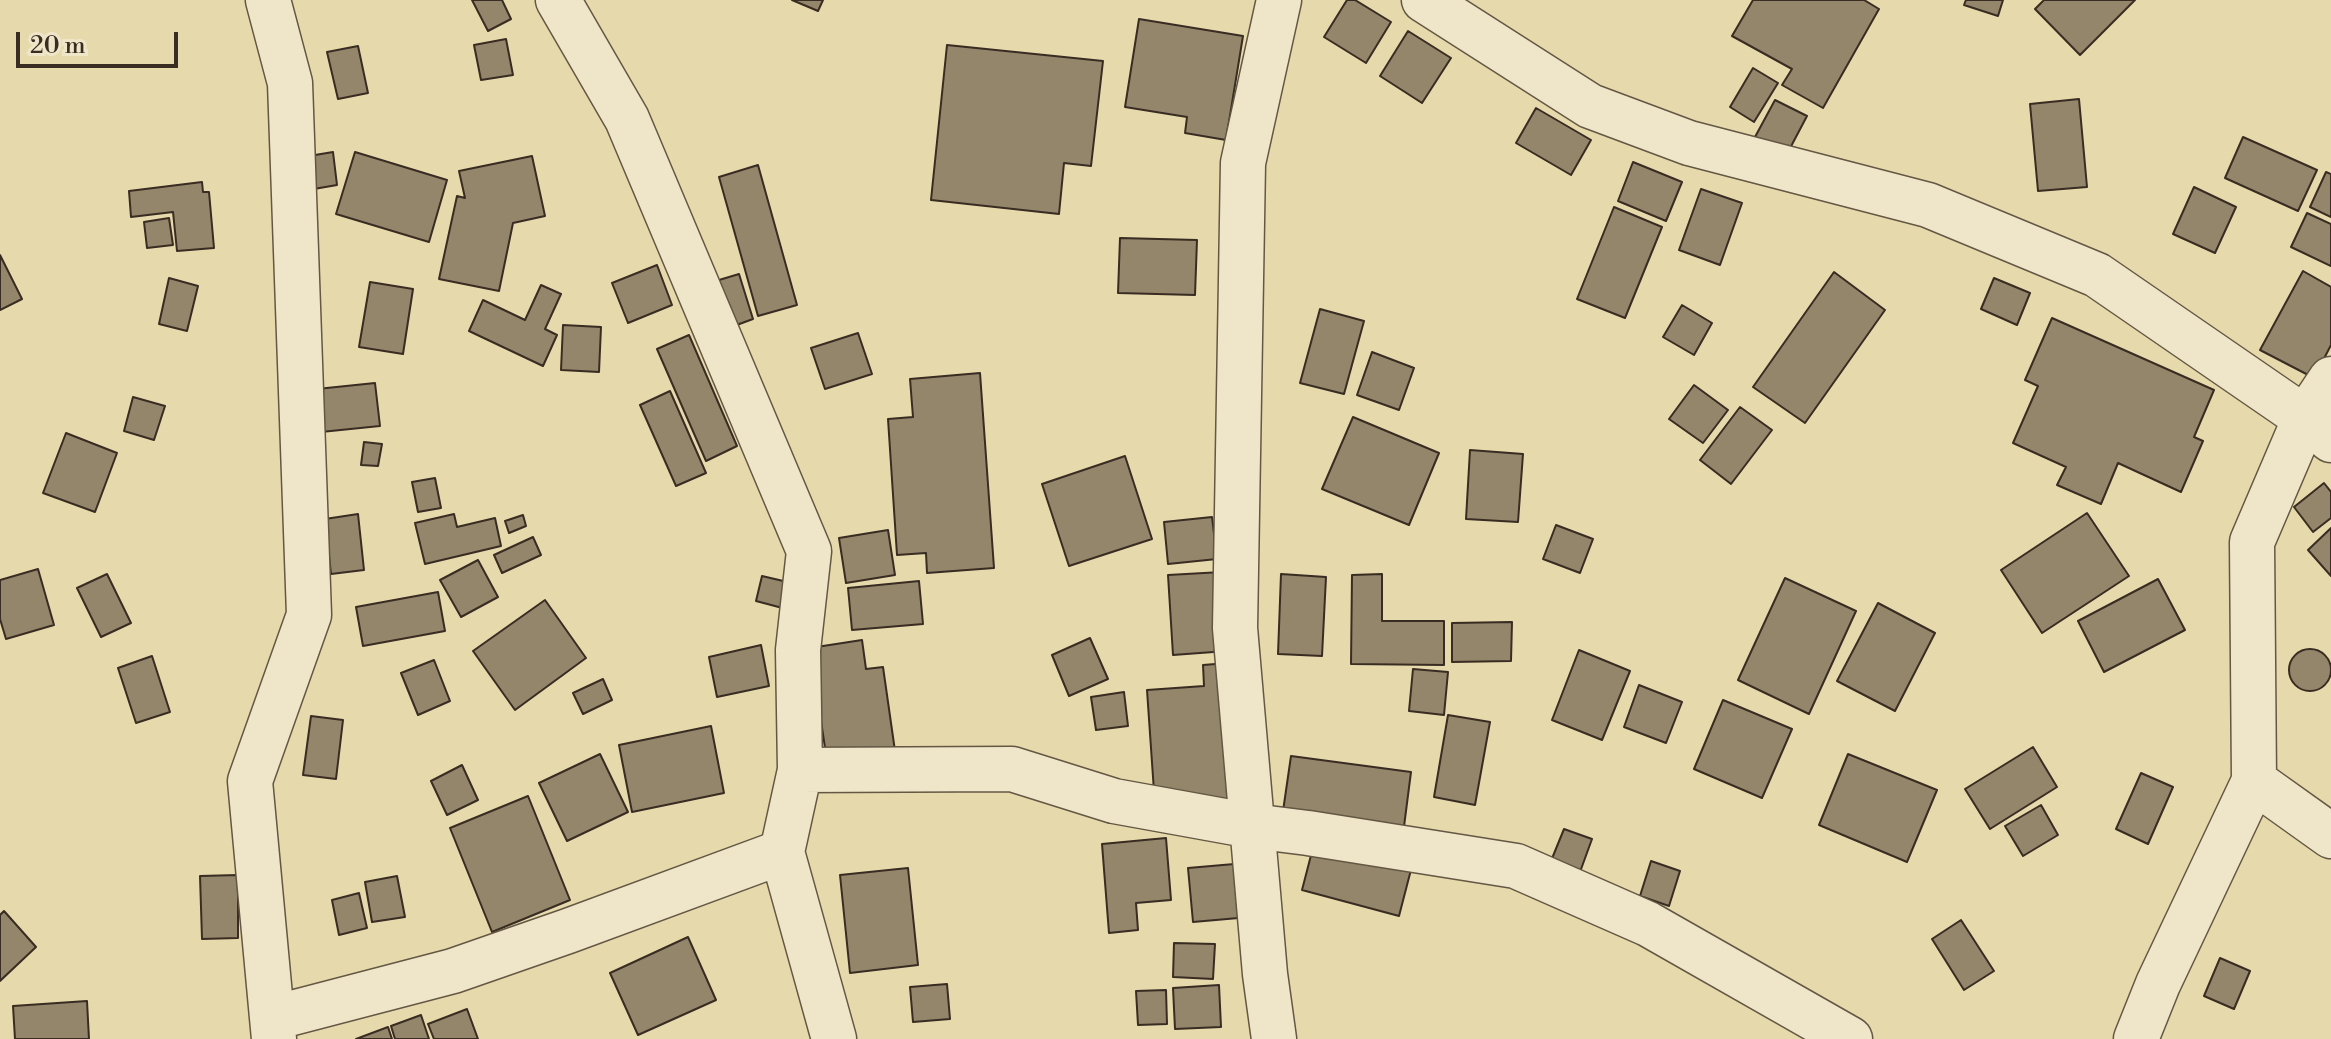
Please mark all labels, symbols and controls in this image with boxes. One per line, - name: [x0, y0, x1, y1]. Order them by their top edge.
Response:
- scale bar: [20, 16, 182, 66]
- text: 20 m: [30, 31, 86, 61]

